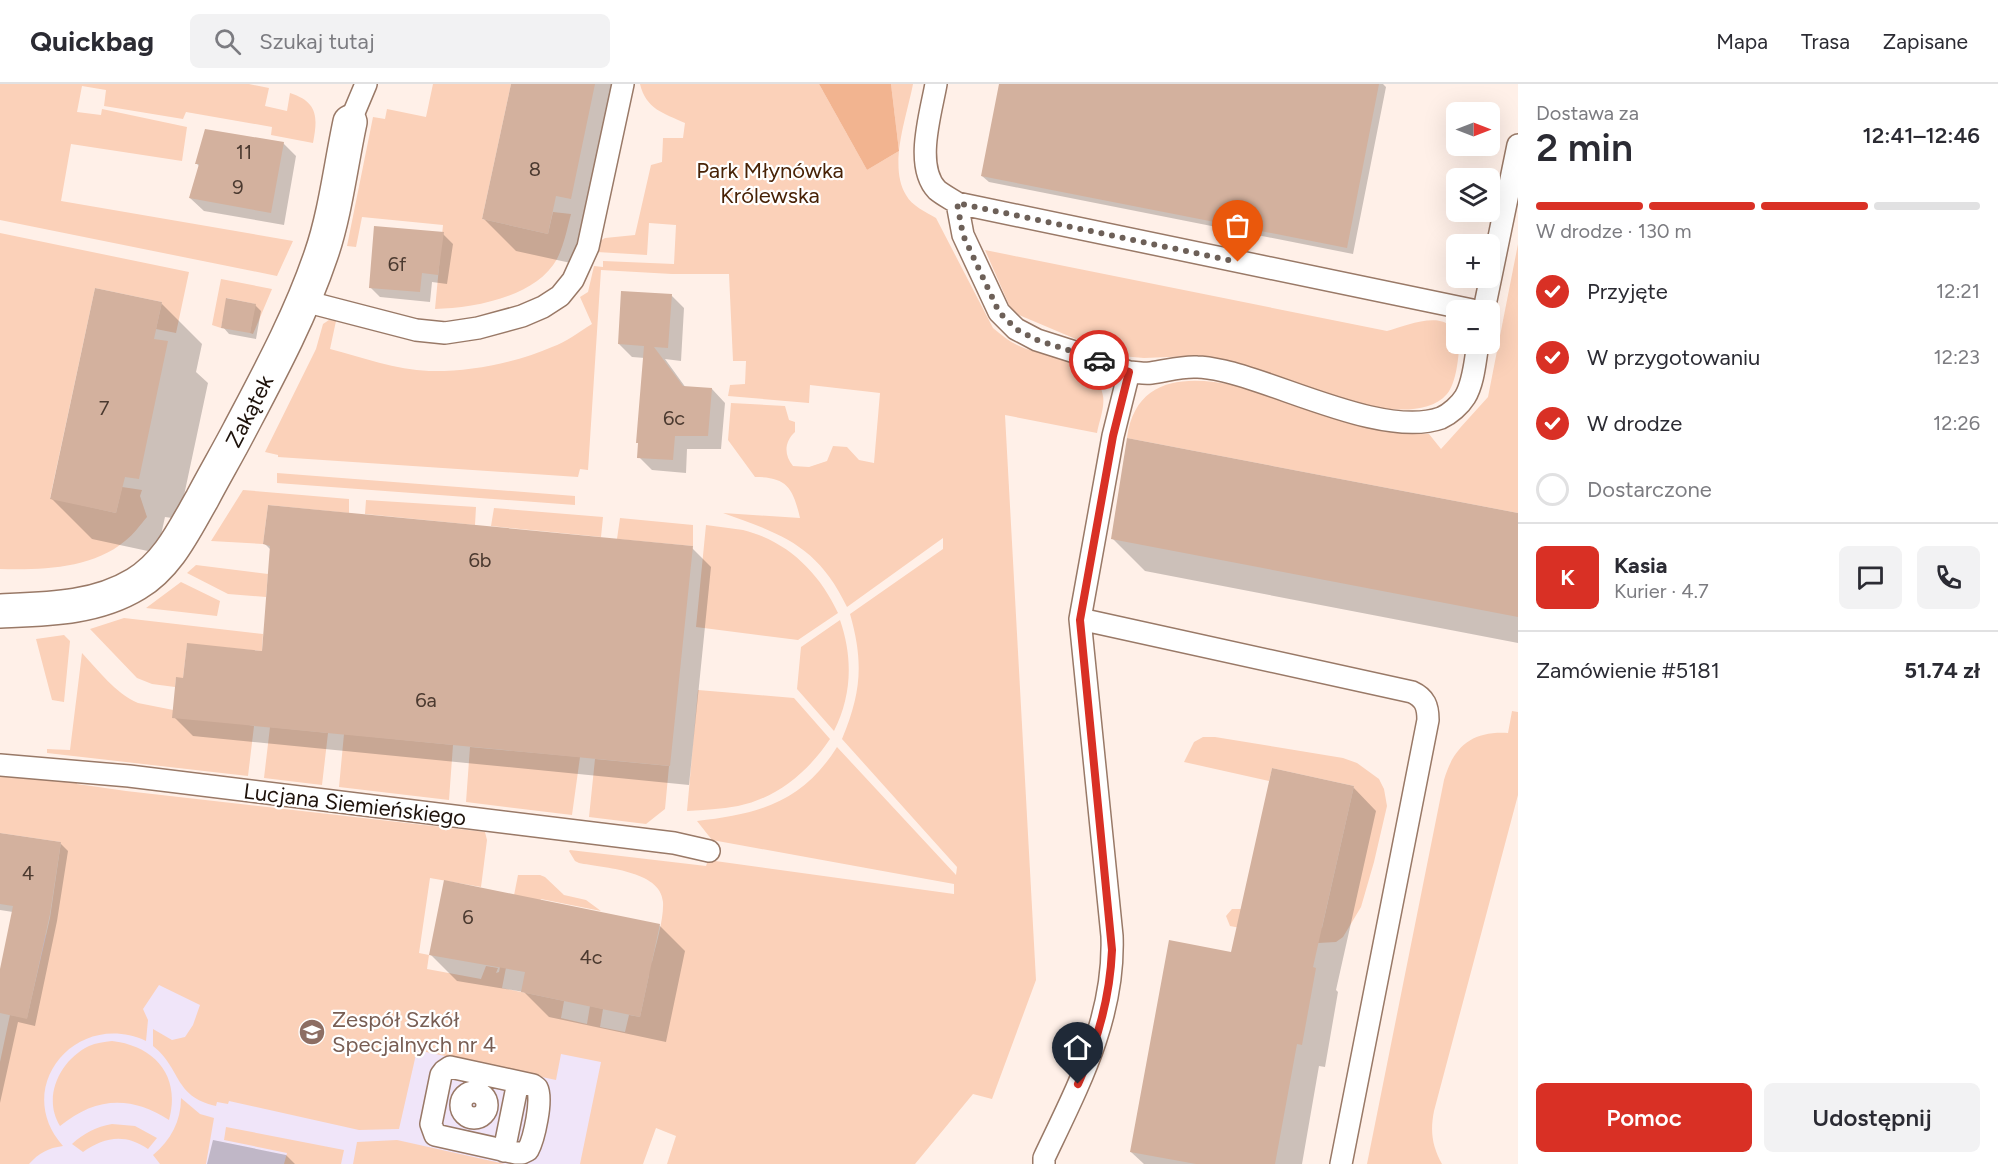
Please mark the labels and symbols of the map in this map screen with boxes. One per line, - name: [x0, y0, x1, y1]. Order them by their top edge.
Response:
- north arrow: [1446, 102, 1500, 156]
- house number: 11: [236, 140, 252, 164]
- house number: 8: [529, 157, 541, 181]
- park label: Park Młynówka Królewska: [696, 157, 844, 209]
- house number: 9: [232, 175, 244, 199]
- pin: [1212, 200, 1263, 262]
- house number: 6f: [388, 252, 407, 276]
- courier: [1069, 330, 1129, 390]
- street label: Zakątek: [220, 370, 279, 452]
- house number: 7: [99, 396, 110, 420]
- house number: 6c: [663, 406, 685, 430]
- house number: 6b: [468, 548, 492, 572]
- house number: 6a: [415, 688, 437, 712]
- street label: Lucjana Siemieńskiego: [242, 777, 468, 832]
- house number: 4: [22, 861, 34, 885]
- house number: 6: [462, 905, 474, 929]
- house number: 4c: [579, 945, 603, 969]
- place label: Zespół Szkół Specjalnych nr 4: [332, 1006, 496, 1058]
- school or university icon: Zespół Szkół Specjalnych nr 4: [297, 1017, 327, 1047]
- pin: [1052, 1022, 1103, 1084]

